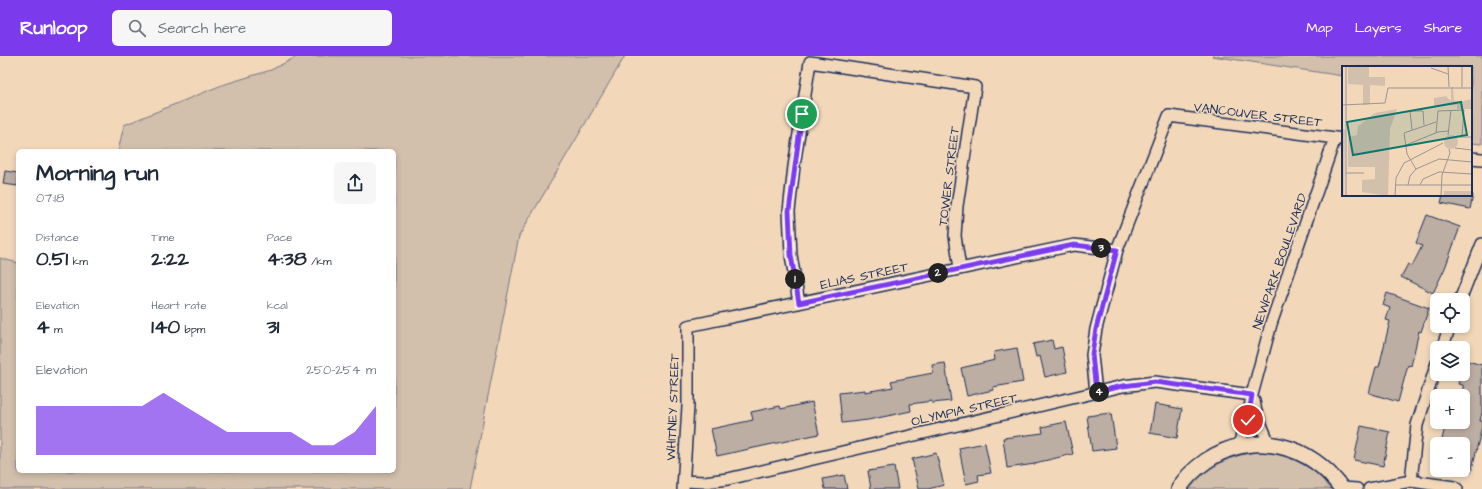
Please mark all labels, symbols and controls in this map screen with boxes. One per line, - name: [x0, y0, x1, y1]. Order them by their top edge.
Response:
- search box: [112, 10, 392, 46]
- text: Runloop: [20, 15, 88, 42]
- icon: search: [126, 17, 148, 39]
- text: Search here: [158, 18, 246, 39]
- text: Map: [1306, 18, 1333, 38]
- text: Layers: [1355, 18, 1402, 38]
- text: Share: [1424, 18, 1462, 38]
- inset map: [1342, 66, 1472, 196]
- pin: [785, 97, 819, 131]
- street label: VANCOUVER STREET: [1193, 98, 1324, 132]
- icon: arrive: [791, 103, 813, 125]
- street label: TOWER STREET: [934, 124, 964, 227]
- text: Morning run: [36, 158, 159, 189]
- button: share: [334, 162, 376, 204]
- text: 07:18: [36, 189, 64, 207]
- street label: NEWPARK BOULEVARD: [1248, 190, 1312, 332]
- text: Distance: [36, 230, 79, 245]
- text: Time: [151, 230, 174, 245]
- text: Pace: [267, 230, 292, 245]
- pin: 3: [1091, 238, 1111, 258]
- text: 3: [1098, 240, 1104, 255]
- text: 0.51: [36, 245, 68, 273]
- text: 2:22: [151, 245, 189, 273]
- text: 4:38: [267, 245, 307, 273]
- text: km: [68, 254, 88, 269]
- text: /km: [307, 254, 332, 269]
- street label: ELIAS STREET: [818, 258, 911, 294]
- pin: 2: [928, 263, 948, 283]
- text: 2: [935, 265, 941, 280]
- pin: 1: [785, 269, 805, 289]
- text: 1: [794, 271, 796, 286]
- map controls: [1430, 293, 1470, 477]
- button: locate: [1430, 293, 1470, 333]
- text: Elevation: [36, 298, 79, 313]
- text: Heart rate: [151, 298, 207, 313]
- text: kcal: [267, 298, 288, 313]
- text: 4: [36, 313, 50, 341]
- text: 140: [151, 313, 180, 341]
- text: 31: [267, 313, 279, 341]
- text: m: [50, 322, 63, 337]
- text: bpm: [180, 322, 205, 337]
- button: layers: [1430, 341, 1470, 381]
- street label: WHITNEY STREET: [662, 352, 684, 461]
- text: Elevation: [36, 361, 87, 379]
- text: 250–254 m: [306, 361, 376, 379]
- pin: 4: [1089, 382, 1109, 402]
- text: 4: [1095, 384, 1103, 399]
- street label: OLYMPIA STREET: [909, 389, 1020, 431]
- button: +: [1430, 389, 1470, 429]
- pin: [1231, 403, 1265, 437]
- icon: check: [1237, 409, 1259, 431]
- button: −: [1430, 437, 1470, 477]

